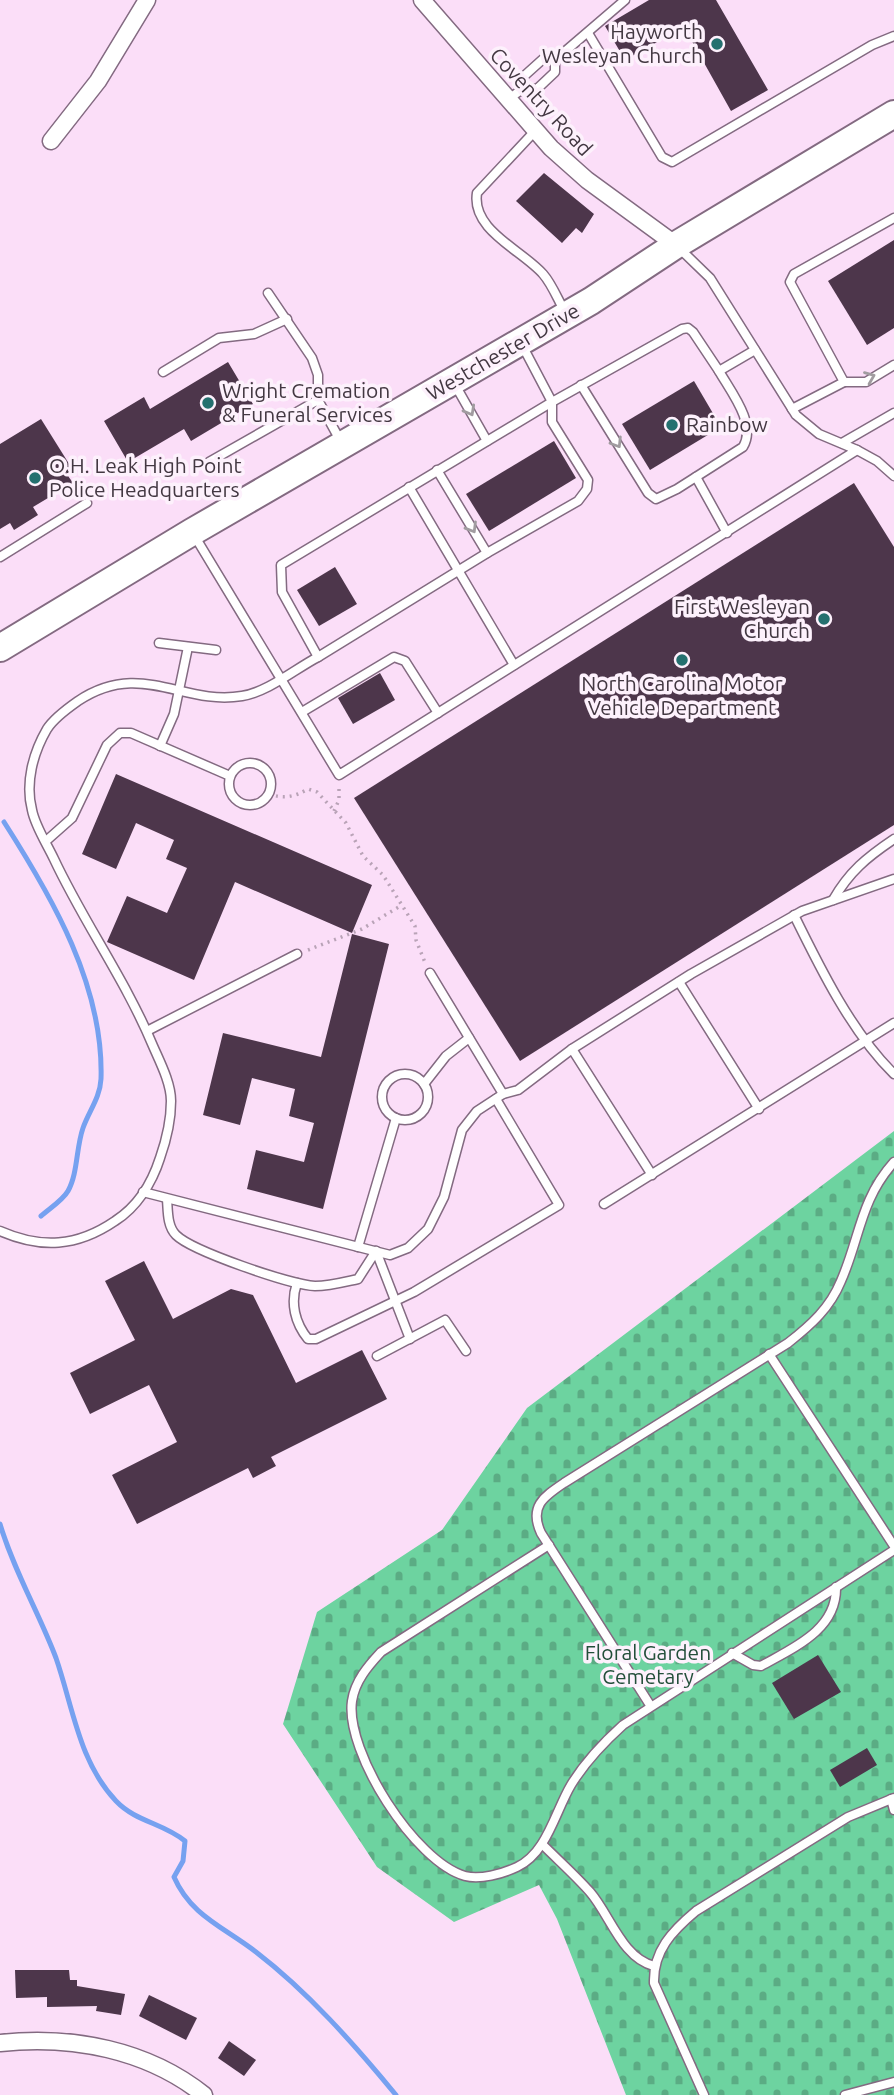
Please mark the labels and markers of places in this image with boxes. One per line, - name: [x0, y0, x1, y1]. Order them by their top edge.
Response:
- place label: Hayworth Wesleyan Church: [542, 19, 703, 67]
- marker: Hayworth Wesleyan Church: [709, 36, 725, 52]
- place label: Wright Cremation & Funeral Services: [222, 378, 393, 426]
- marker: Wright Cremation & Funeral Services: [200, 395, 216, 411]
- place label: Rainbow: [686, 412, 768, 436]
- marker: Rainbow: [664, 417, 680, 433]
- place label: O.H. Leak High Point Police Headquarters: [49, 453, 242, 501]
- marker: O.H. Leak High Point Police Headquarters: [27, 470, 43, 486]
- place label: First Wesleyan Church: [674, 594, 810, 642]
- marker: First Wesleyan Church: [816, 611, 832, 627]
- marker: North Carolina Motor Vehicle Department: [674, 652, 690, 668]
- place label: North Carolina Motor Vehicle Department: [581, 671, 783, 719]

